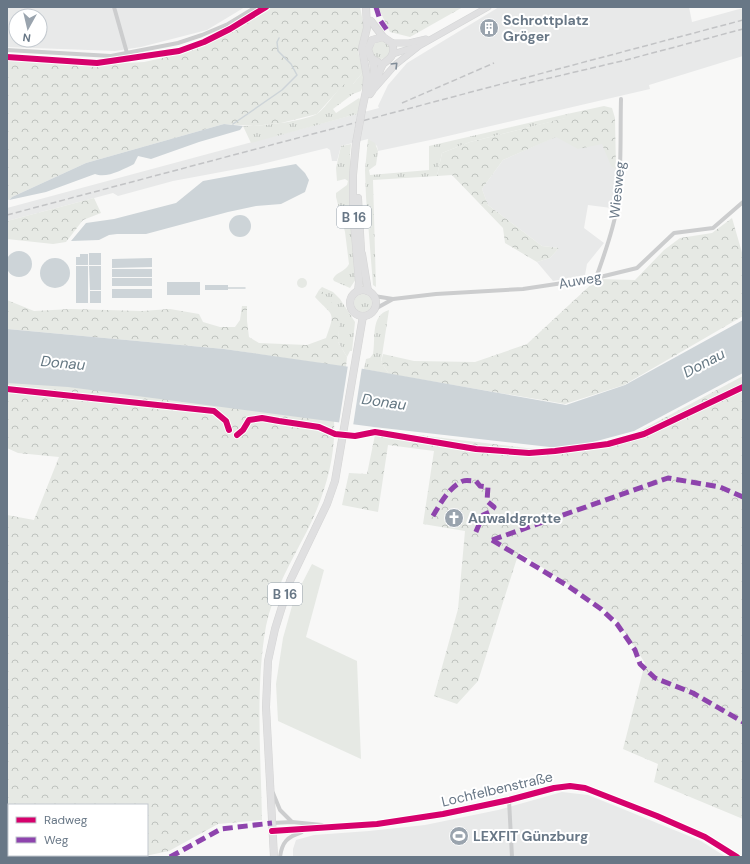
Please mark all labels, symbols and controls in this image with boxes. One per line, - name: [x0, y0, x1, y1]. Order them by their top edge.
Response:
- north arrow: [8, 8, 48, 48]
- place label: Schrottplatz Gröger: [503, 11, 589, 45]
- building icon: Schrottplatz Gröger: [478, 17, 500, 39]
- text: N: [22, 30, 32, 45]
- one-way arrow: [390, 62, 398, 70]
- street label: Wiesweg: [605, 160, 629, 220]
- road number: B 16: [337, 206, 371, 228]
- street label: Auweg: [557, 267, 603, 293]
- water label: Donau: [680, 343, 729, 382]
- water label: Donau: [40, 351, 87, 375]
- water label: Donau: [360, 389, 408, 415]
- church icon: Auwaldgrotte: [443, 507, 465, 529]
- place label: Auwaldgrotte: [468, 509, 561, 527]
- road number: B 16: [268, 583, 302, 605]
- street label: Lochfelbenstraße: [440, 767, 554, 811]
- legend: [8, 804, 148, 856]
- text: Radweg: [44, 812, 88, 828]
- sports icon: LEXFIT Günzburg: [448, 825, 470, 847]
- place label: LEXFIT Günzburg: [473, 827, 588, 845]
- text: Weg: [44, 832, 69, 848]

